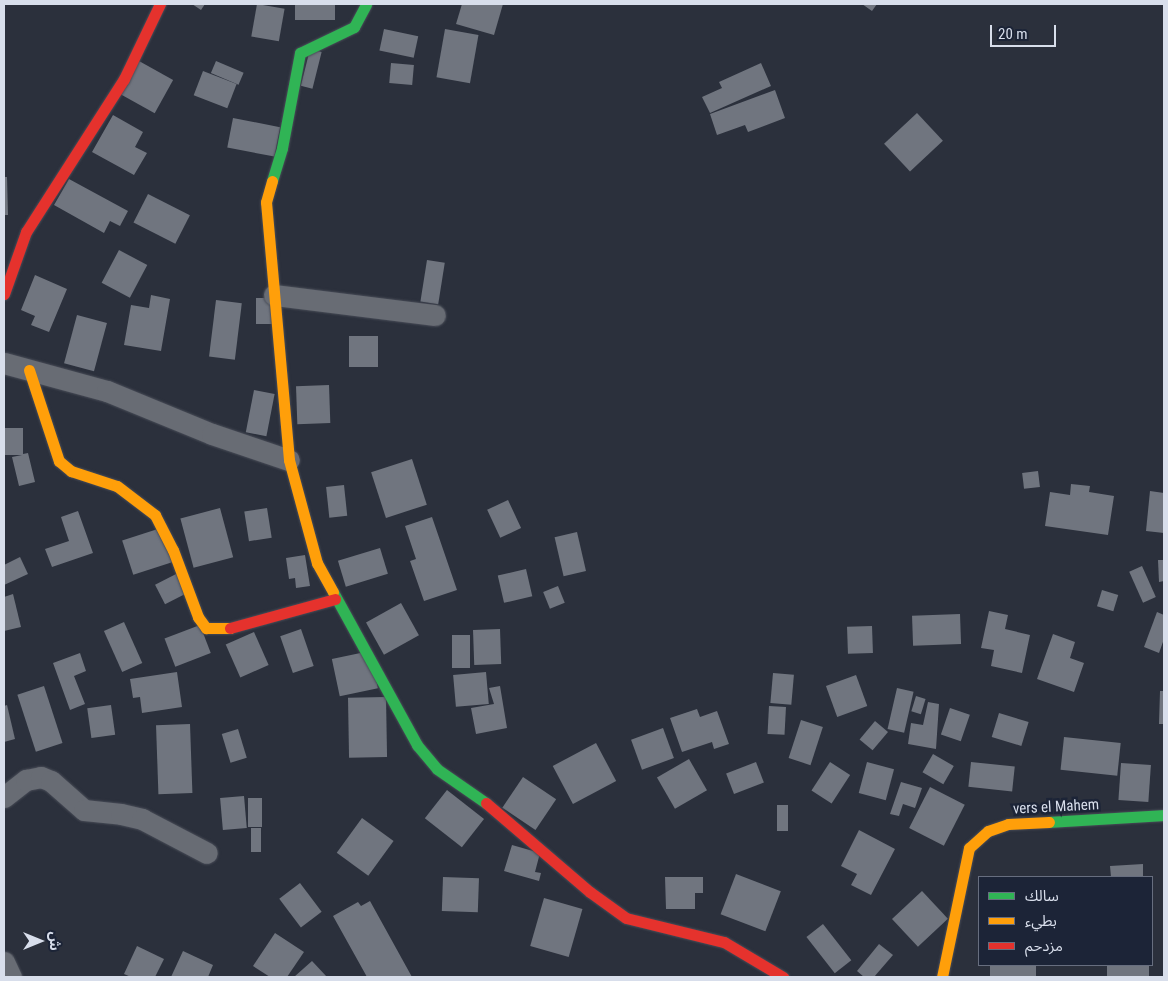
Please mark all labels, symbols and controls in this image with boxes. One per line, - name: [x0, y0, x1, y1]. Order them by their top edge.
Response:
- scale bar: [993, 15, 1059, 47]
- text: 20 m: [998, 25, 1028, 43]
- street label: vers el Mahem: [1012, 796, 1100, 818]
- legend: [978, 876, 1153, 966]
- text: سالك: [1025, 887, 1059, 905]
- text: بطيء: [1025, 912, 1057, 930]
- north arrow: [15, 916, 65, 966]
- text: ش: [47, 931, 63, 951]
- text: مزدحم: [1025, 937, 1063, 955]

